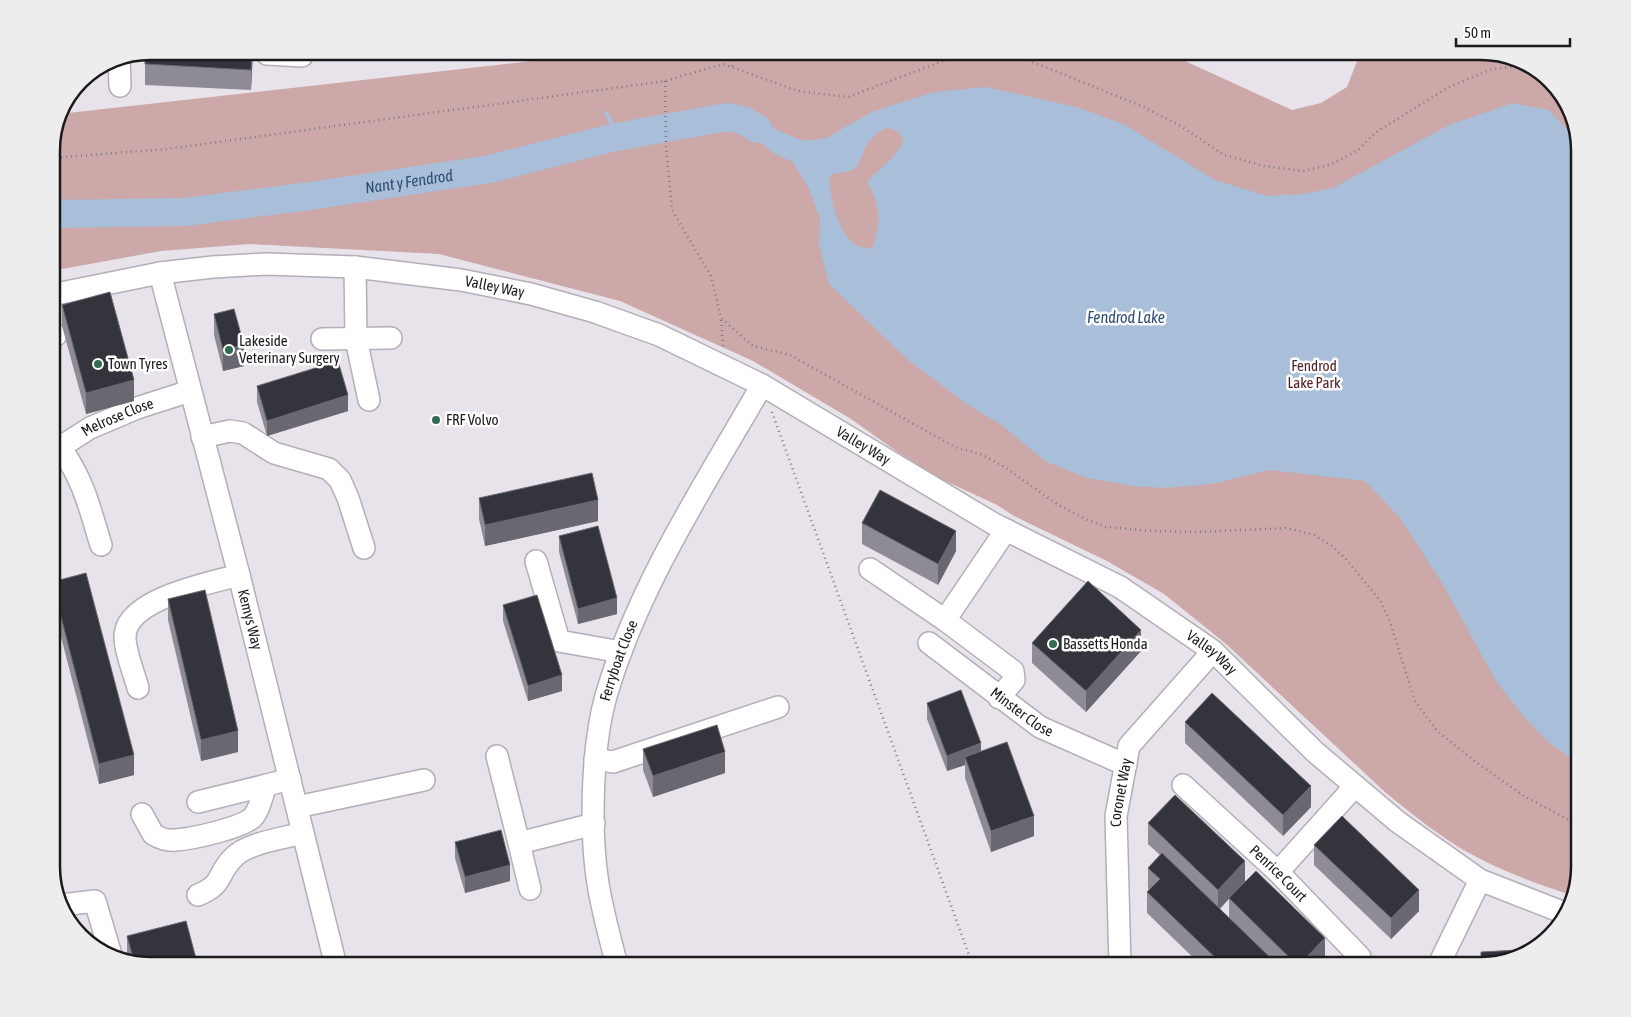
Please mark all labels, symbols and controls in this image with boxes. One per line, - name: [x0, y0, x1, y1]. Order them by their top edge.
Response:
- scale bar: [1456, 15, 1570, 47]
- text: 50 m: [1464, 24, 1491, 41]
- water label: Nant y Fendrod: [364, 166, 454, 197]
- street label: Valley Way: [464, 272, 526, 301]
- water label: Fendrod Lake: [1087, 308, 1165, 326]
- place label: Lakeside Veterinary Surgery: [239, 332, 340, 366]
- marker: Lakeside Veterinary Surgery: [223, 344, 235, 356]
- place label: Town Tyres: [108, 355, 168, 372]
- park label: Fendrod Lake Park: [1288, 357, 1341, 391]
- marker: Town Tyres: [92, 358, 104, 370]
- street label: Melrose Close: [78, 394, 156, 439]
- place label: FRF Volvo: [446, 411, 499, 428]
- marker: FRF Volvo: [430, 414, 442, 426]
- street label: Valley Way: [833, 423, 894, 468]
- street label: Kemys Way: [235, 587, 266, 651]
- street label: Ferryboat Close: [596, 617, 641, 703]
- street label: Valley Way: [1184, 626, 1241, 678]
- place label: Bassetts Honda: [1063, 635, 1148, 652]
- marker: Bassetts Honda: [1047, 638, 1059, 650]
- street label: Minster Close: [987, 684, 1056, 740]
- street label: Coronet Way: [1107, 757, 1135, 827]
- street label: Penrice Court: [1246, 841, 1311, 905]

